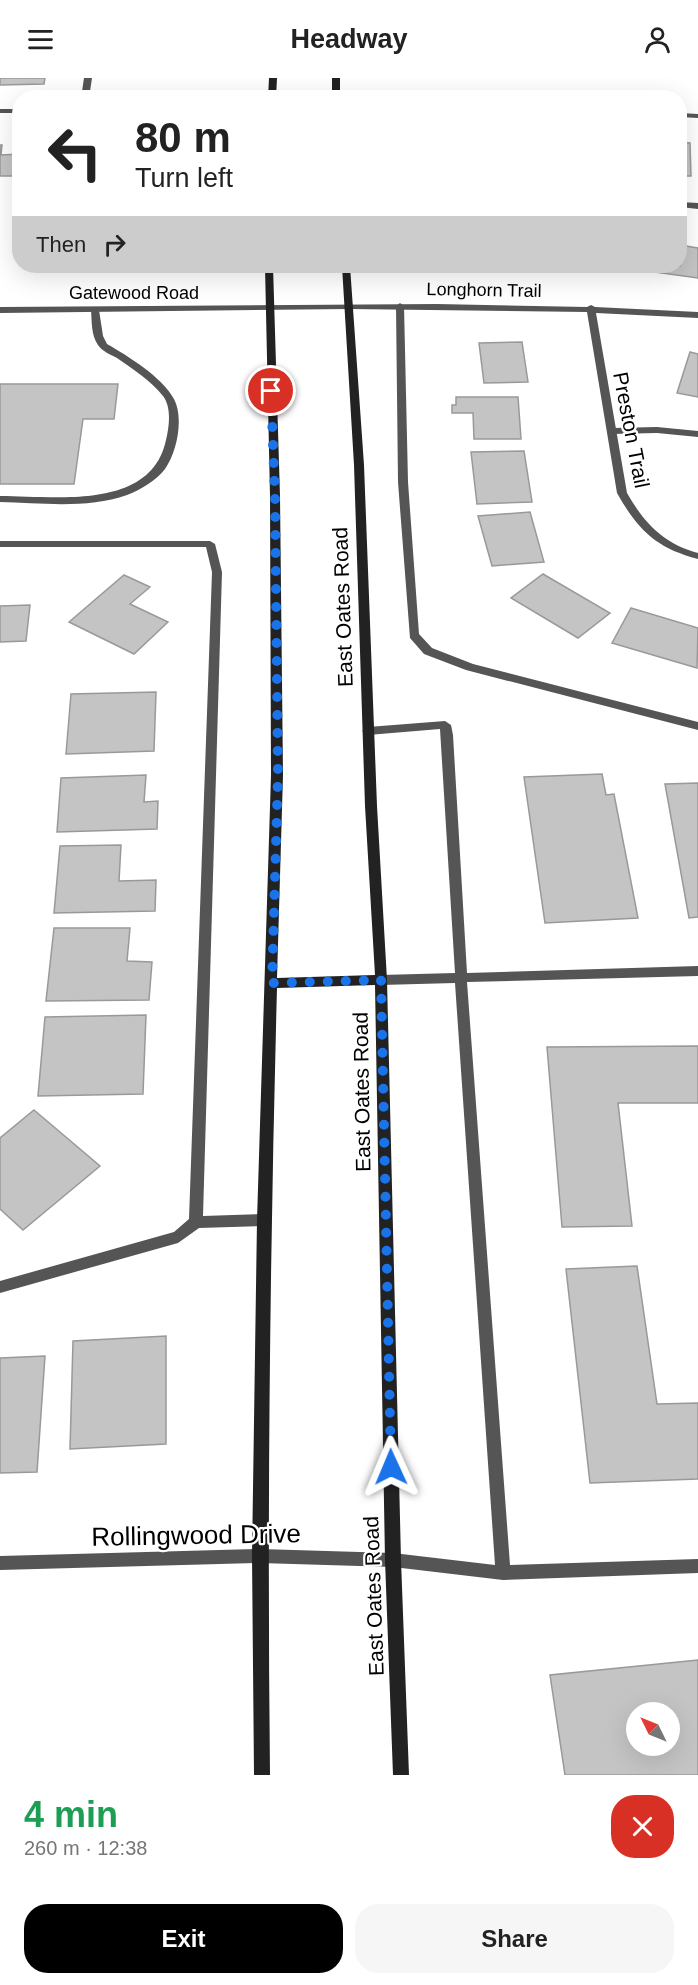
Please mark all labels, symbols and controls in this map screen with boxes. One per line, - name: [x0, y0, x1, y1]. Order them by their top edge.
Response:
- icon: menu: [24, 23, 57, 56]
- icon: person: [641, 23, 674, 56]
- text: Headway: [290, 24, 408, 54]
- icon: left: [36, 114, 114, 192]
- text: 80 m: [135, 114, 231, 161]
- text: Turn left: [135, 163, 233, 193]
- icon: right: [98, 228, 131, 261]
- text: Then: [36, 232, 86, 257]
- street label: Longhorn Trail: [426, 279, 542, 301]
- street label: Gatewood Road: [69, 283, 199, 303]
- pin: [245, 365, 296, 416]
- street label: Preston Trail: [609, 370, 654, 490]
- icon: arrive: [254, 374, 287, 407]
- street label: East Oates Road: [328, 527, 357, 687]
- street label: East Oates Road: [349, 1012, 374, 1172]
- position arrow: [359, 1435, 423, 1499]
- street label: East Oates Road: [359, 1516, 388, 1676]
- street label: Rollingwood Drive: [91, 1518, 301, 1552]
- north arrow: [626, 1702, 680, 1756]
- map controls: [626, 1702, 680, 1756]
- text: 4 min: [24, 1794, 118, 1835]
- button: close: [611, 1795, 674, 1858]
- text: 260 m · 12:38: [24, 1837, 147, 1859]
- button: Exit: [24, 1904, 343, 1973]
- button: Share: [355, 1904, 674, 1973]

